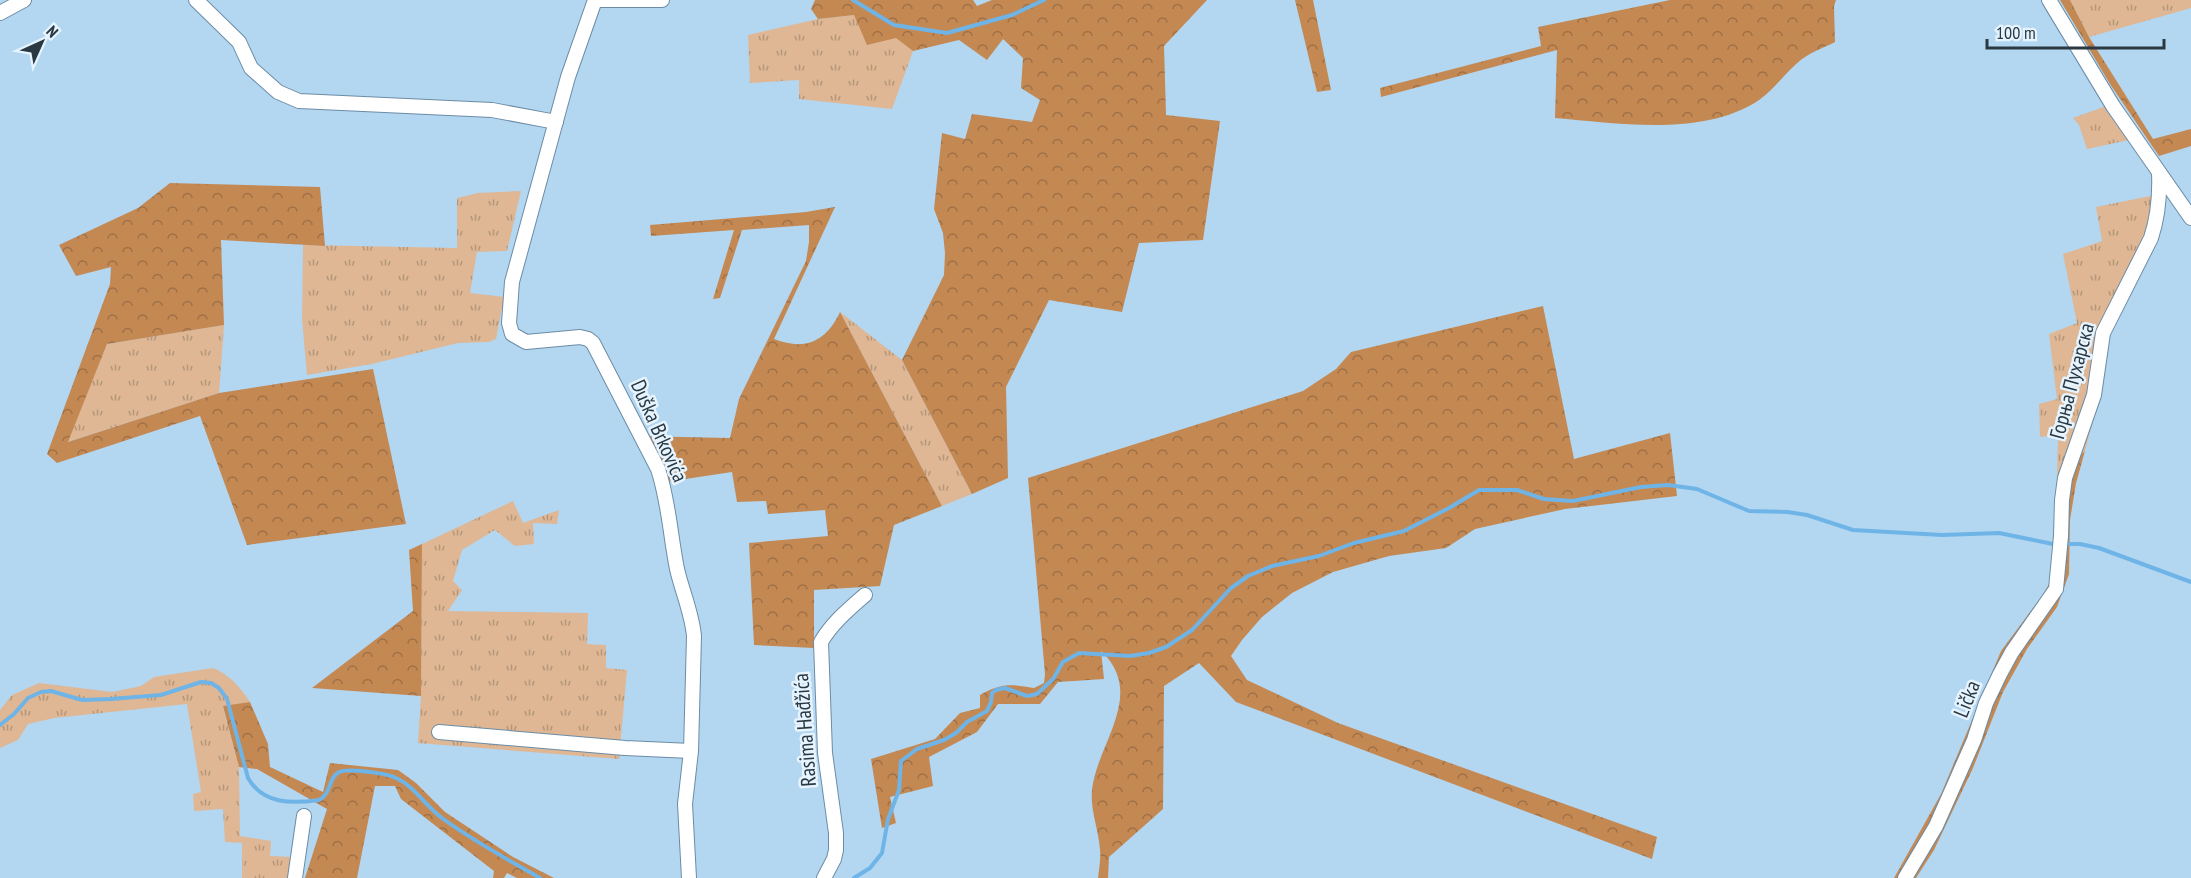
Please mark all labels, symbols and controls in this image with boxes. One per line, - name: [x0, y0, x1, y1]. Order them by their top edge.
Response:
- north arrow: [12, 12, 72, 72]
- scale bar: [1987, 12, 2164, 50]
- text: N: [42, 21, 63, 42]
- text: 100 m: [1996, 21, 2036, 44]
- street label: Горња Пухарска: [2043, 320, 2100, 442]
- street label: Duška Brkovića: [625, 375, 694, 486]
- street label: Rasima Hađžića: [787, 673, 822, 788]
- street label: Lička: [1947, 676, 1986, 721]

